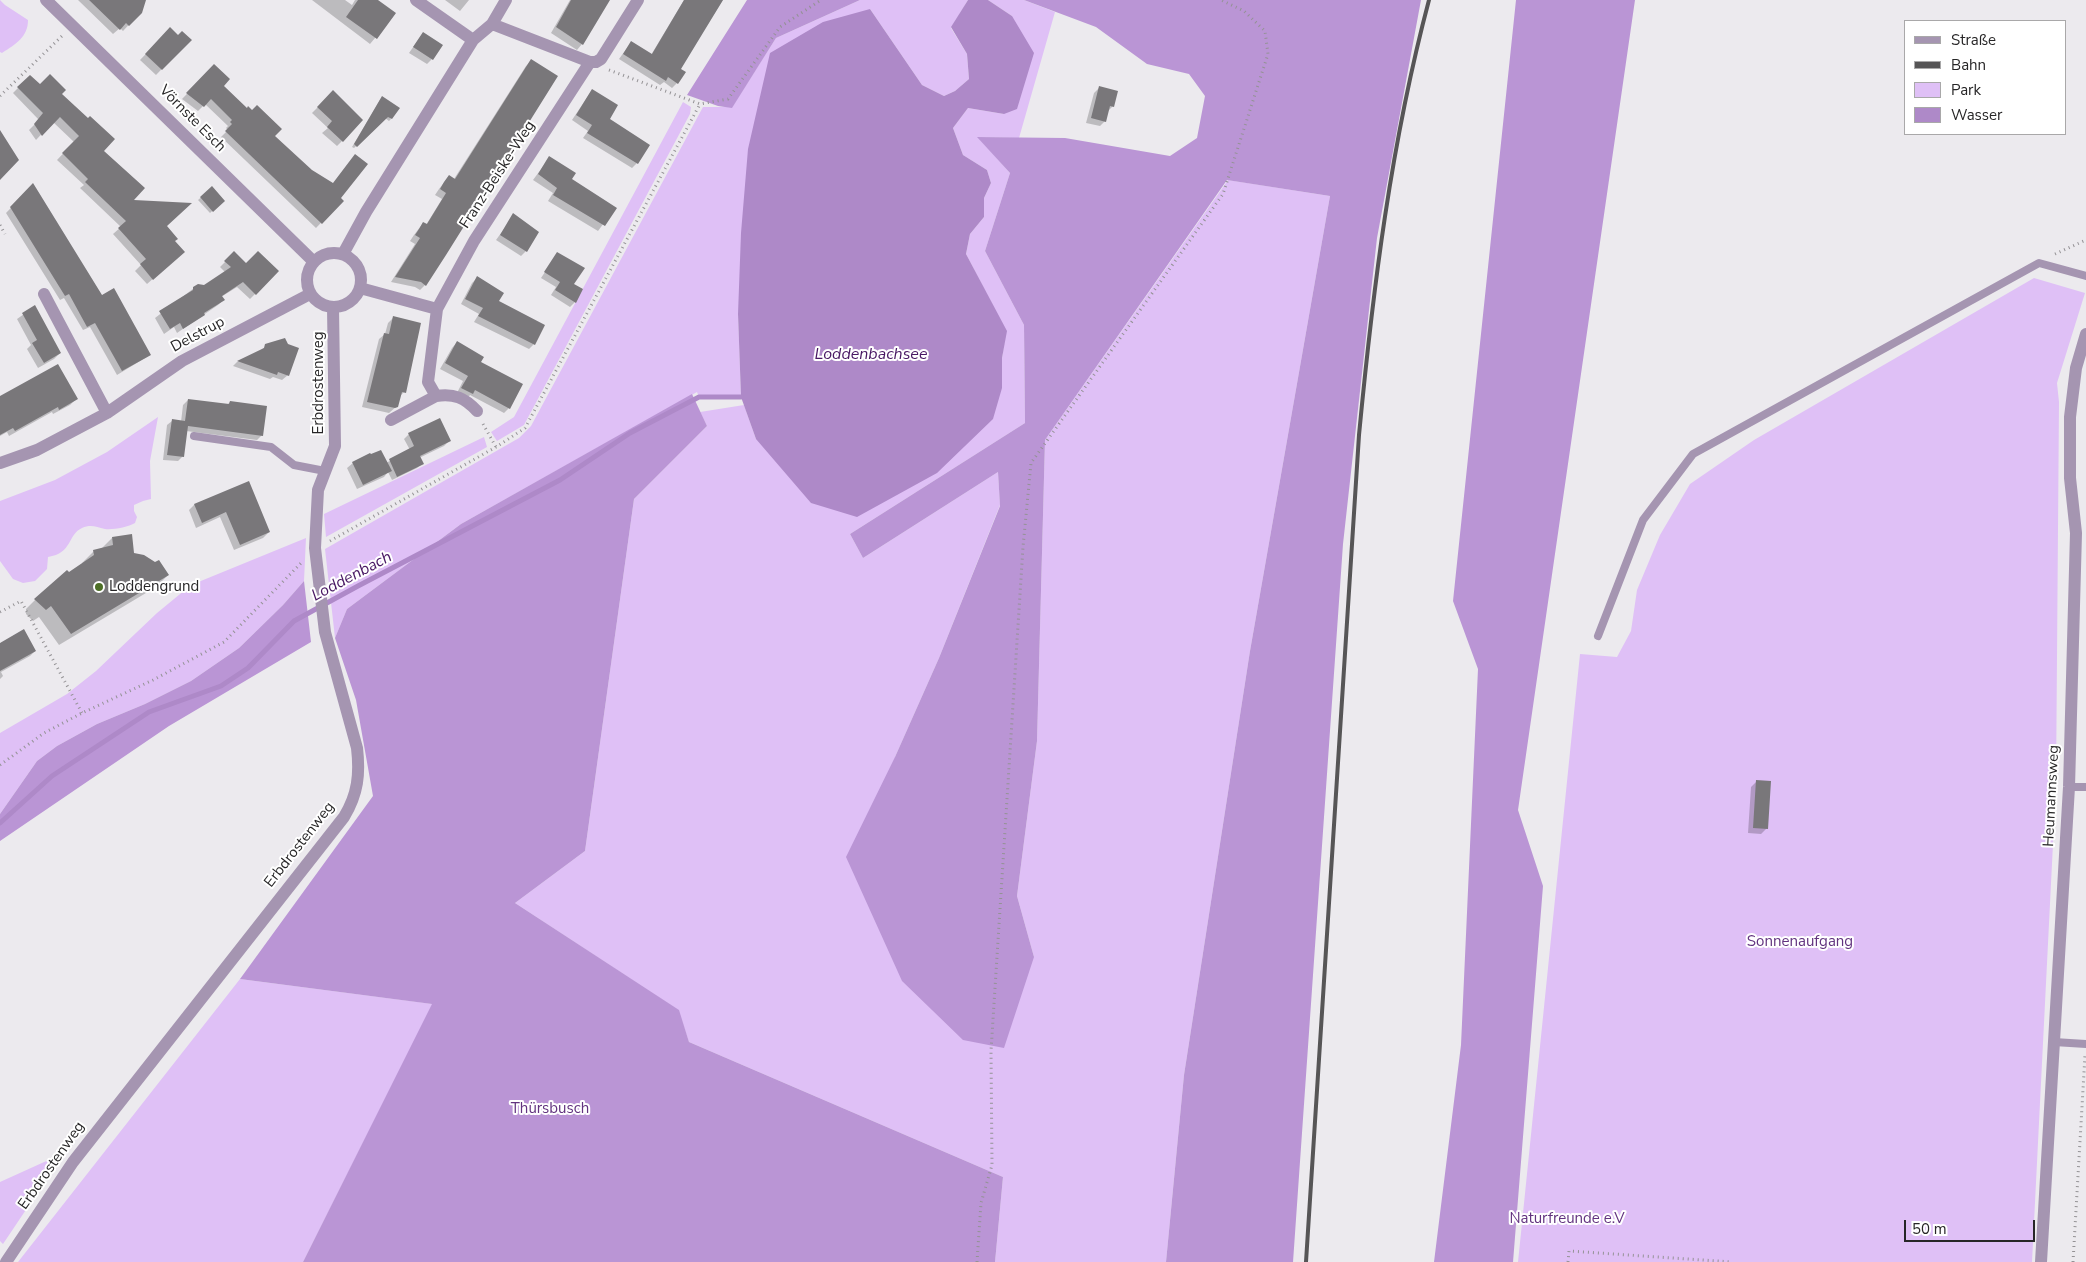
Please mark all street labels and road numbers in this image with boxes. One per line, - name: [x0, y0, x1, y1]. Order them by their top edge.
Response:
- street label: Vörnste Esch: [155, 82, 229, 156]
- street label: Franz-Beiske-Weg: [456, 118, 540, 232]
- street label: Delstrup: [168, 313, 228, 357]
- street label: Erbdrostenweg: [310, 331, 328, 435]
- street label: Heumannsweg: [2040, 745, 2064, 847]
- street label: Erbdrostenweg: [261, 799, 339, 891]
- street label: Erbdrostenweg: [15, 1119, 89, 1213]

